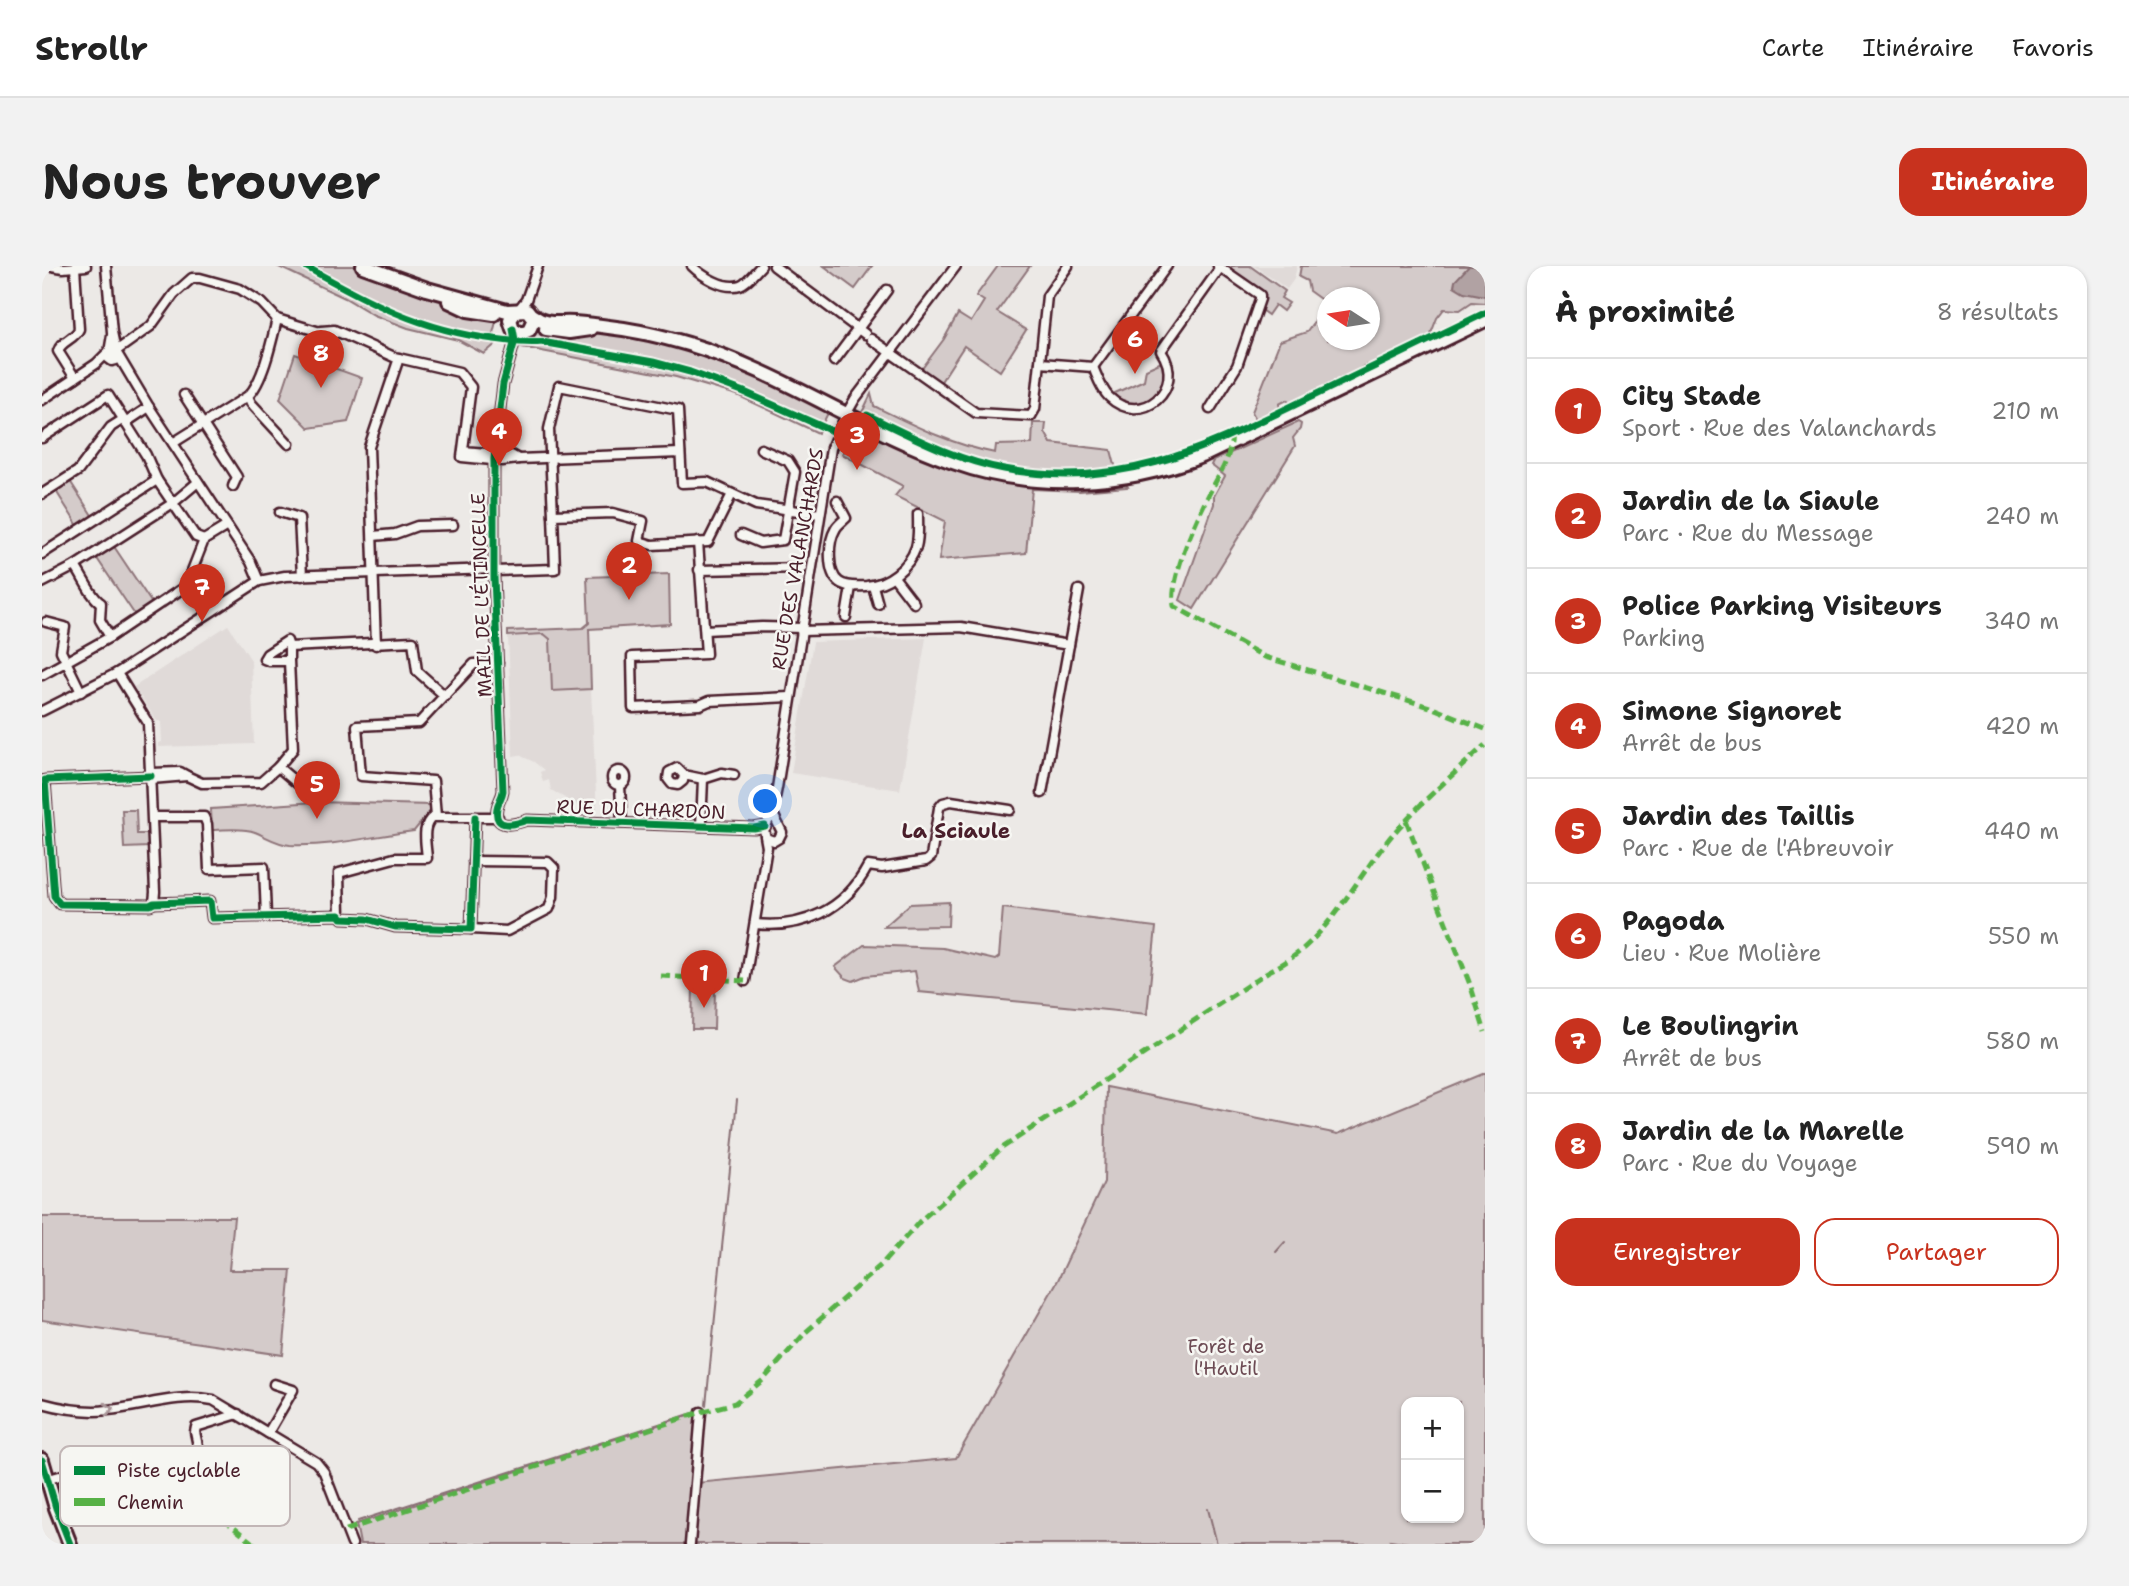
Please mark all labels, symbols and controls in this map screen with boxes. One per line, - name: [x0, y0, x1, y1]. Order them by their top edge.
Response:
- text: Strollr: [35, 26, 148, 71]
- text: Carte: [1762, 32, 1825, 64]
- text: Itinéraire: [1863, 32, 1974, 64]
- text: Favoris: [2012, 32, 2094, 64]
- button: Itinéraire: [1899, 148, 2087, 216]
- text: Nous trouver: [42, 149, 381, 215]
- north arrow: [1317, 287, 1380, 350]
- text: À proximité: [1555, 291, 1735, 332]
- text: 8 résultats: [1937, 297, 2059, 327]
- pin: 6: [1112, 316, 1158, 374]
- pin: 8: [298, 330, 344, 388]
- text: City Stade: [1622, 378, 1761, 413]
- text: 1: [1573, 396, 1583, 426]
- text: 210 m: [1991, 396, 2059, 426]
- pin: 4: [476, 408, 522, 466]
- pin: 3: [834, 412, 880, 470]
- text: Sport · Rue des Valanchards: [1622, 413, 1937, 443]
- street label: RUE DES VALANCHARDS: [766, 446, 829, 672]
- text: Jardin de la Siaule: [1622, 483, 1880, 518]
- street label: MAIL DE L'ÉTINCELLE: [464, 492, 498, 698]
- text: 2: [1570, 501, 1586, 531]
- text: 240 m: [1985, 501, 2059, 531]
- text: Parc · Rue du Message: [1622, 518, 1874, 548]
- pin: 2: [606, 542, 652, 600]
- pin: 7: [179, 564, 225, 622]
- text: Police Parking Visiteurs: [1622, 588, 1942, 623]
- text: 3: [1570, 606, 1586, 636]
- text: 340 m: [1984, 606, 2059, 636]
- text: Parking: [1622, 623, 1705, 653]
- text: Simone Signoret: [1622, 693, 1842, 728]
- text: 4: [1570, 711, 1586, 741]
- text: 420 m: [1985, 711, 2059, 741]
- text: Arrêt de bus: [1622, 728, 1762, 758]
- pin: 5: [294, 761, 340, 819]
- your location: [748, 784, 782, 818]
- street label: RUE DU CHARDON: [556, 794, 726, 825]
- text: Jardin des Taillis: [1622, 798, 1855, 833]
- text: 5: [1571, 816, 1585, 846]
- text: 440 m: [1984, 816, 2059, 846]
- district label: La Sciaule: [902, 817, 1010, 845]
- text: Parc · Rue de l'Abreuvoir: [1622, 833, 1894, 863]
- text: Pagoda: [1622, 903, 1724, 938]
- text: 6: [1570, 921, 1586, 951]
- text: 550 m: [1988, 921, 2059, 951]
- text: Lieu · Rue Molière: [1622, 938, 1822, 968]
- pin: 1: [681, 950, 727, 1008]
- text: Le Boulingrin: [1622, 1008, 1799, 1043]
- text: 7: [1570, 1026, 1586, 1056]
- text: 580 m: [1986, 1026, 2059, 1056]
- text: Arrêt de bus: [1622, 1043, 1762, 1073]
- text: Jardin de la Marelle: [1622, 1113, 1904, 1148]
- text: 8: [1570, 1131, 1586, 1161]
- text: 590 m: [1986, 1131, 2059, 1161]
- text: Parc · Rue du Voyage: [1622, 1148, 1858, 1178]
- button: Enregistrer: [1555, 1218, 1800, 1286]
- button: Partager: [1814, 1218, 2059, 1286]
- park label: Forêt de l'Hautil: [1187, 1334, 1265, 1381]
- map controls: [1401, 1397, 1464, 1523]
- button: +: [1401, 1397, 1464, 1460]
- one-way arrow: [104, 1402, 115, 1417]
- legend: [60, 1446, 290, 1526]
- text: Piste cyclable: [117, 1458, 241, 1483]
- button: −: [1401, 1460, 1464, 1523]
- text: Chemin: [117, 1490, 184, 1515]

